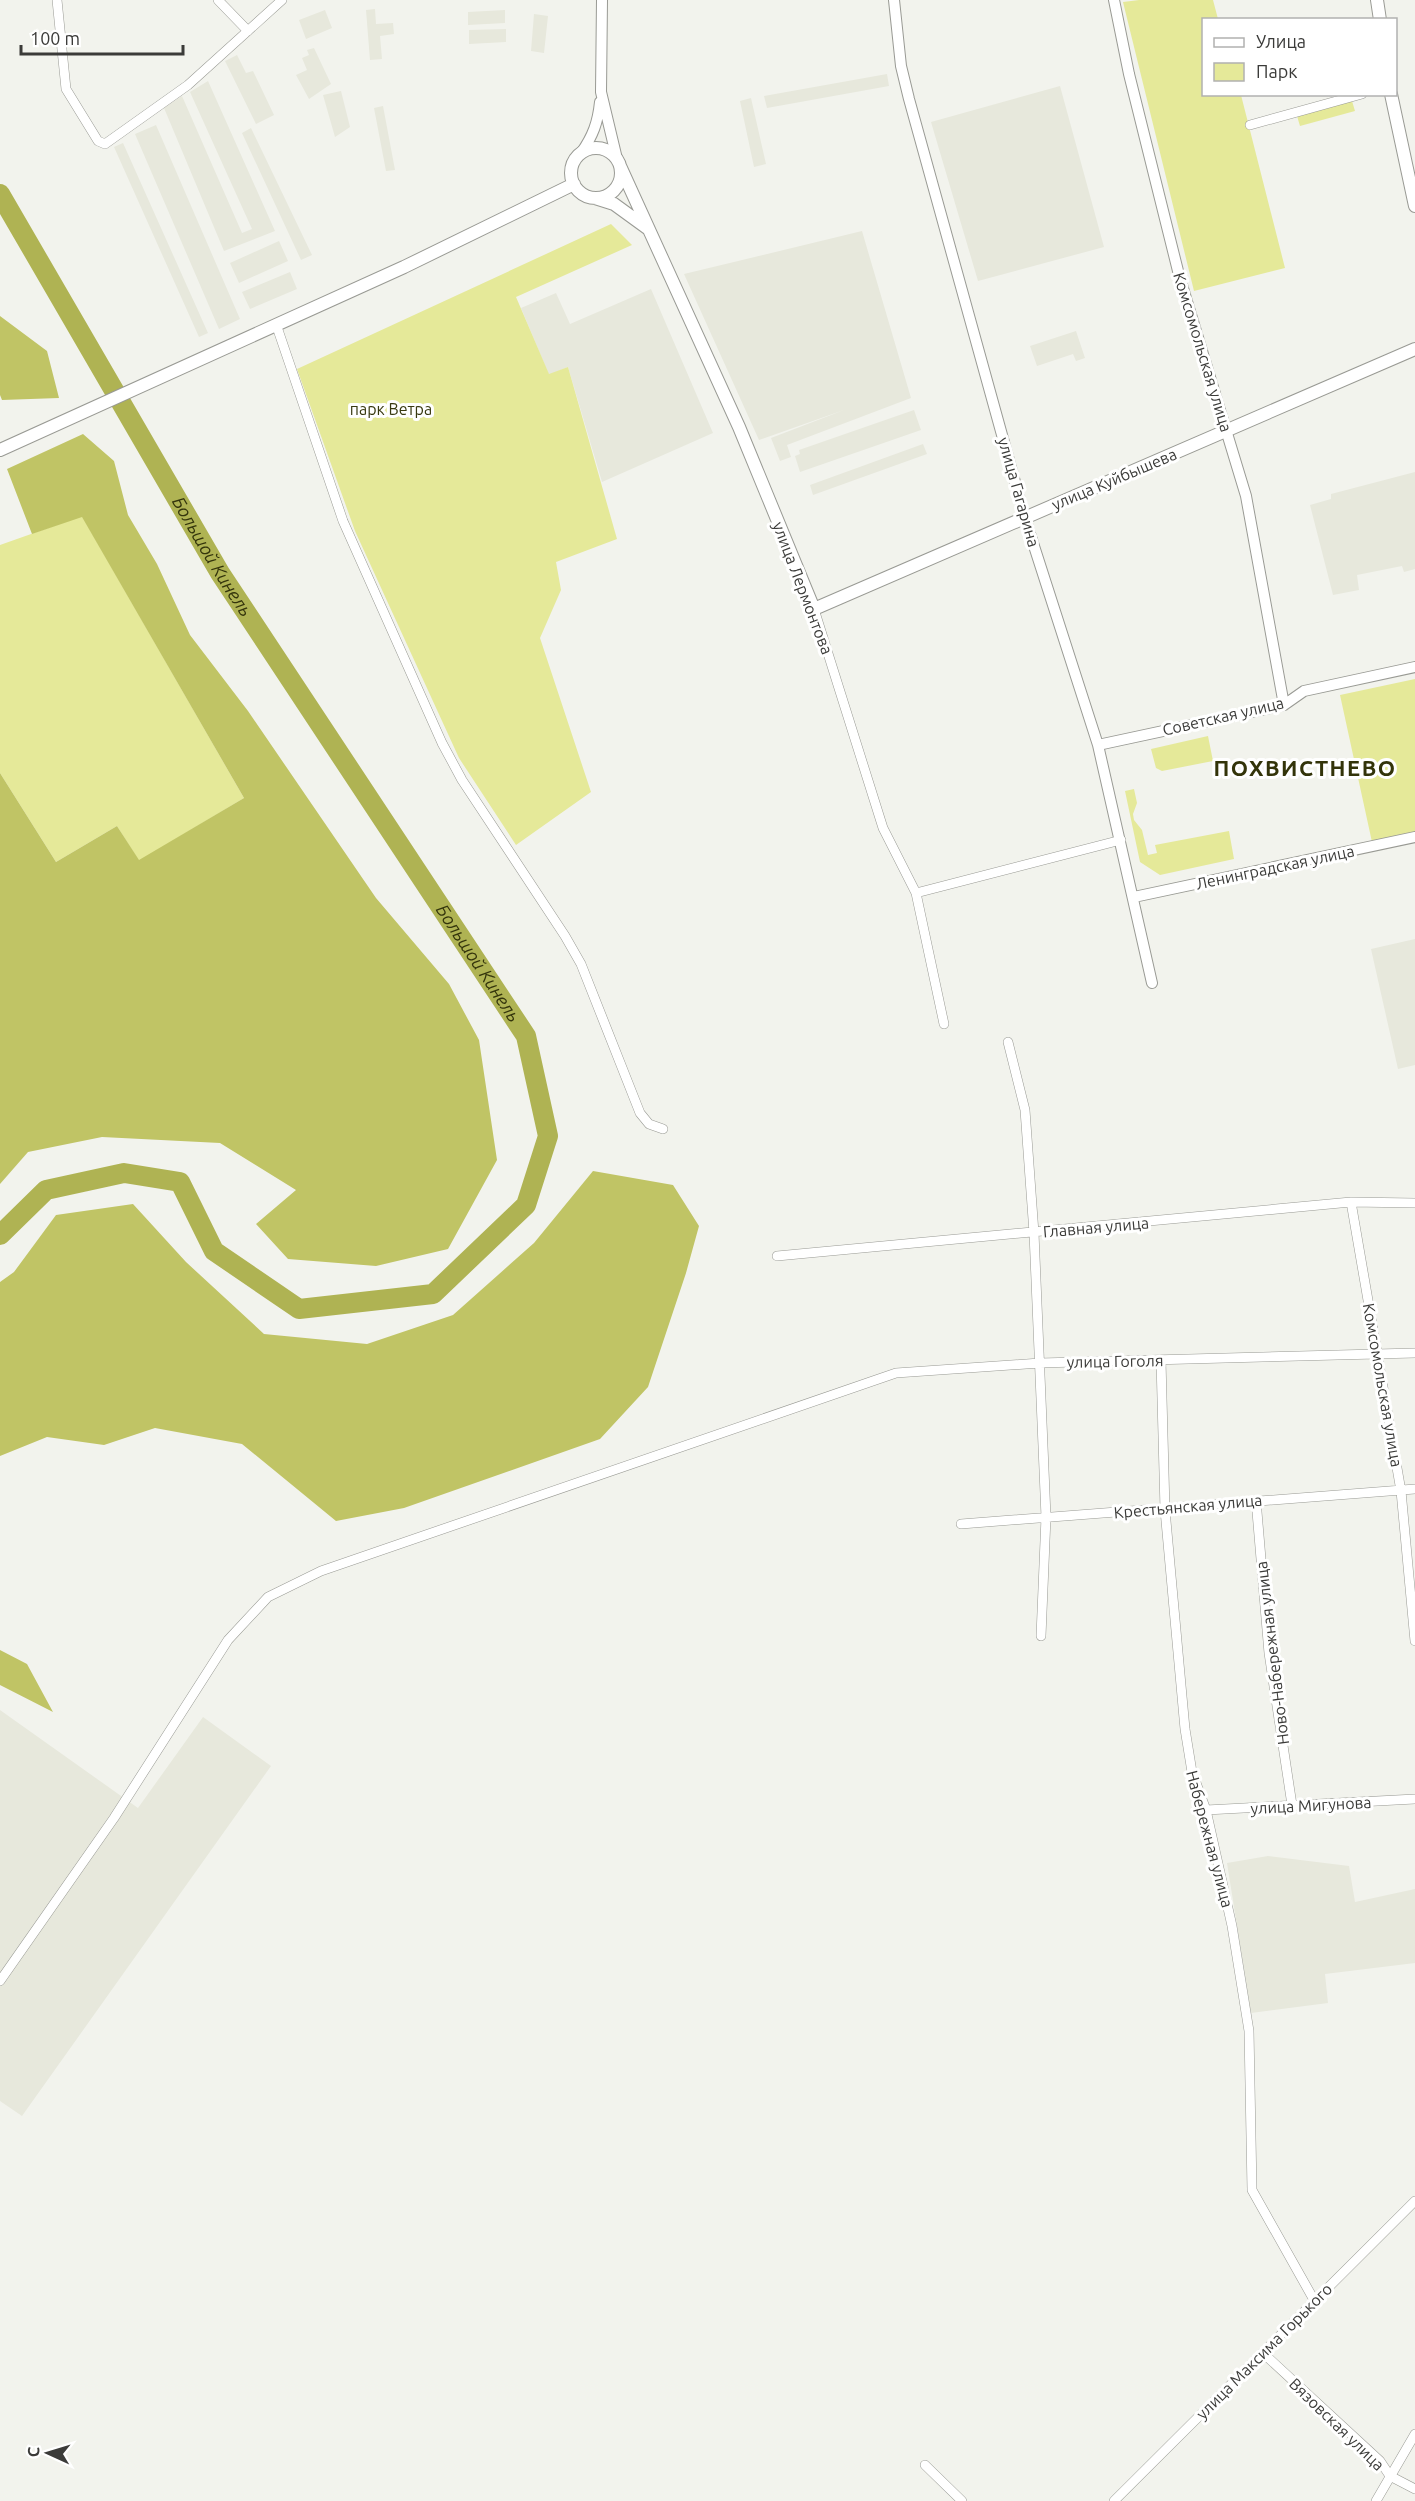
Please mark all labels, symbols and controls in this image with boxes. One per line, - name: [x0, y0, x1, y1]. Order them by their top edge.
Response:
- scale bar: [21, 18, 183, 56]
- legend: [1202, 18, 1397, 96]
- text: 100 m: [30, 28, 80, 48]
- text: Улица: [1256, 31, 1306, 51]
- text: Парк: [1256, 61, 1297, 81]
- street label: Комсомольская улица: [1170, 270, 1236, 434]
- park label: парк Ветра: [350, 400, 432, 418]
- street label: улица Гагарина: [995, 435, 1043, 549]
- street label: улица Куйбышева: [1049, 445, 1179, 513]
- water label: Большой Кинель: [169, 493, 257, 620]
- street label: улица Лермонтова: [769, 519, 837, 657]
- street label: Советская улица: [1161, 693, 1285, 739]
- district label: ПОХВИСТНЕВО: [1213, 755, 1397, 780]
- street label: Ленинградская улица: [1194, 841, 1356, 893]
- water label: Большой Кинель: [433, 900, 525, 1025]
- street label: Главная улица: [1042, 1213, 1150, 1241]
- street label: Комсомольская улица: [1360, 1302, 1406, 1468]
- street label: улица Гоголя: [1066, 1351, 1164, 1371]
- street label: Крестьянская улица: [1113, 1491, 1263, 1521]
- street label: Ново-Набережная улица: [1252, 1560, 1292, 1746]
- street label: Набережная улица: [1183, 1768, 1237, 1910]
- street label: улица Мигунова: [1250, 1793, 1372, 1817]
- street label: улица Максима Горького: [1192, 2279, 1336, 2423]
- street label: Вязовская улица: [1286, 2374, 1388, 2474]
- north arrow: [18, 2423, 78, 2483]
- text: С: [24, 2446, 42, 2458]

